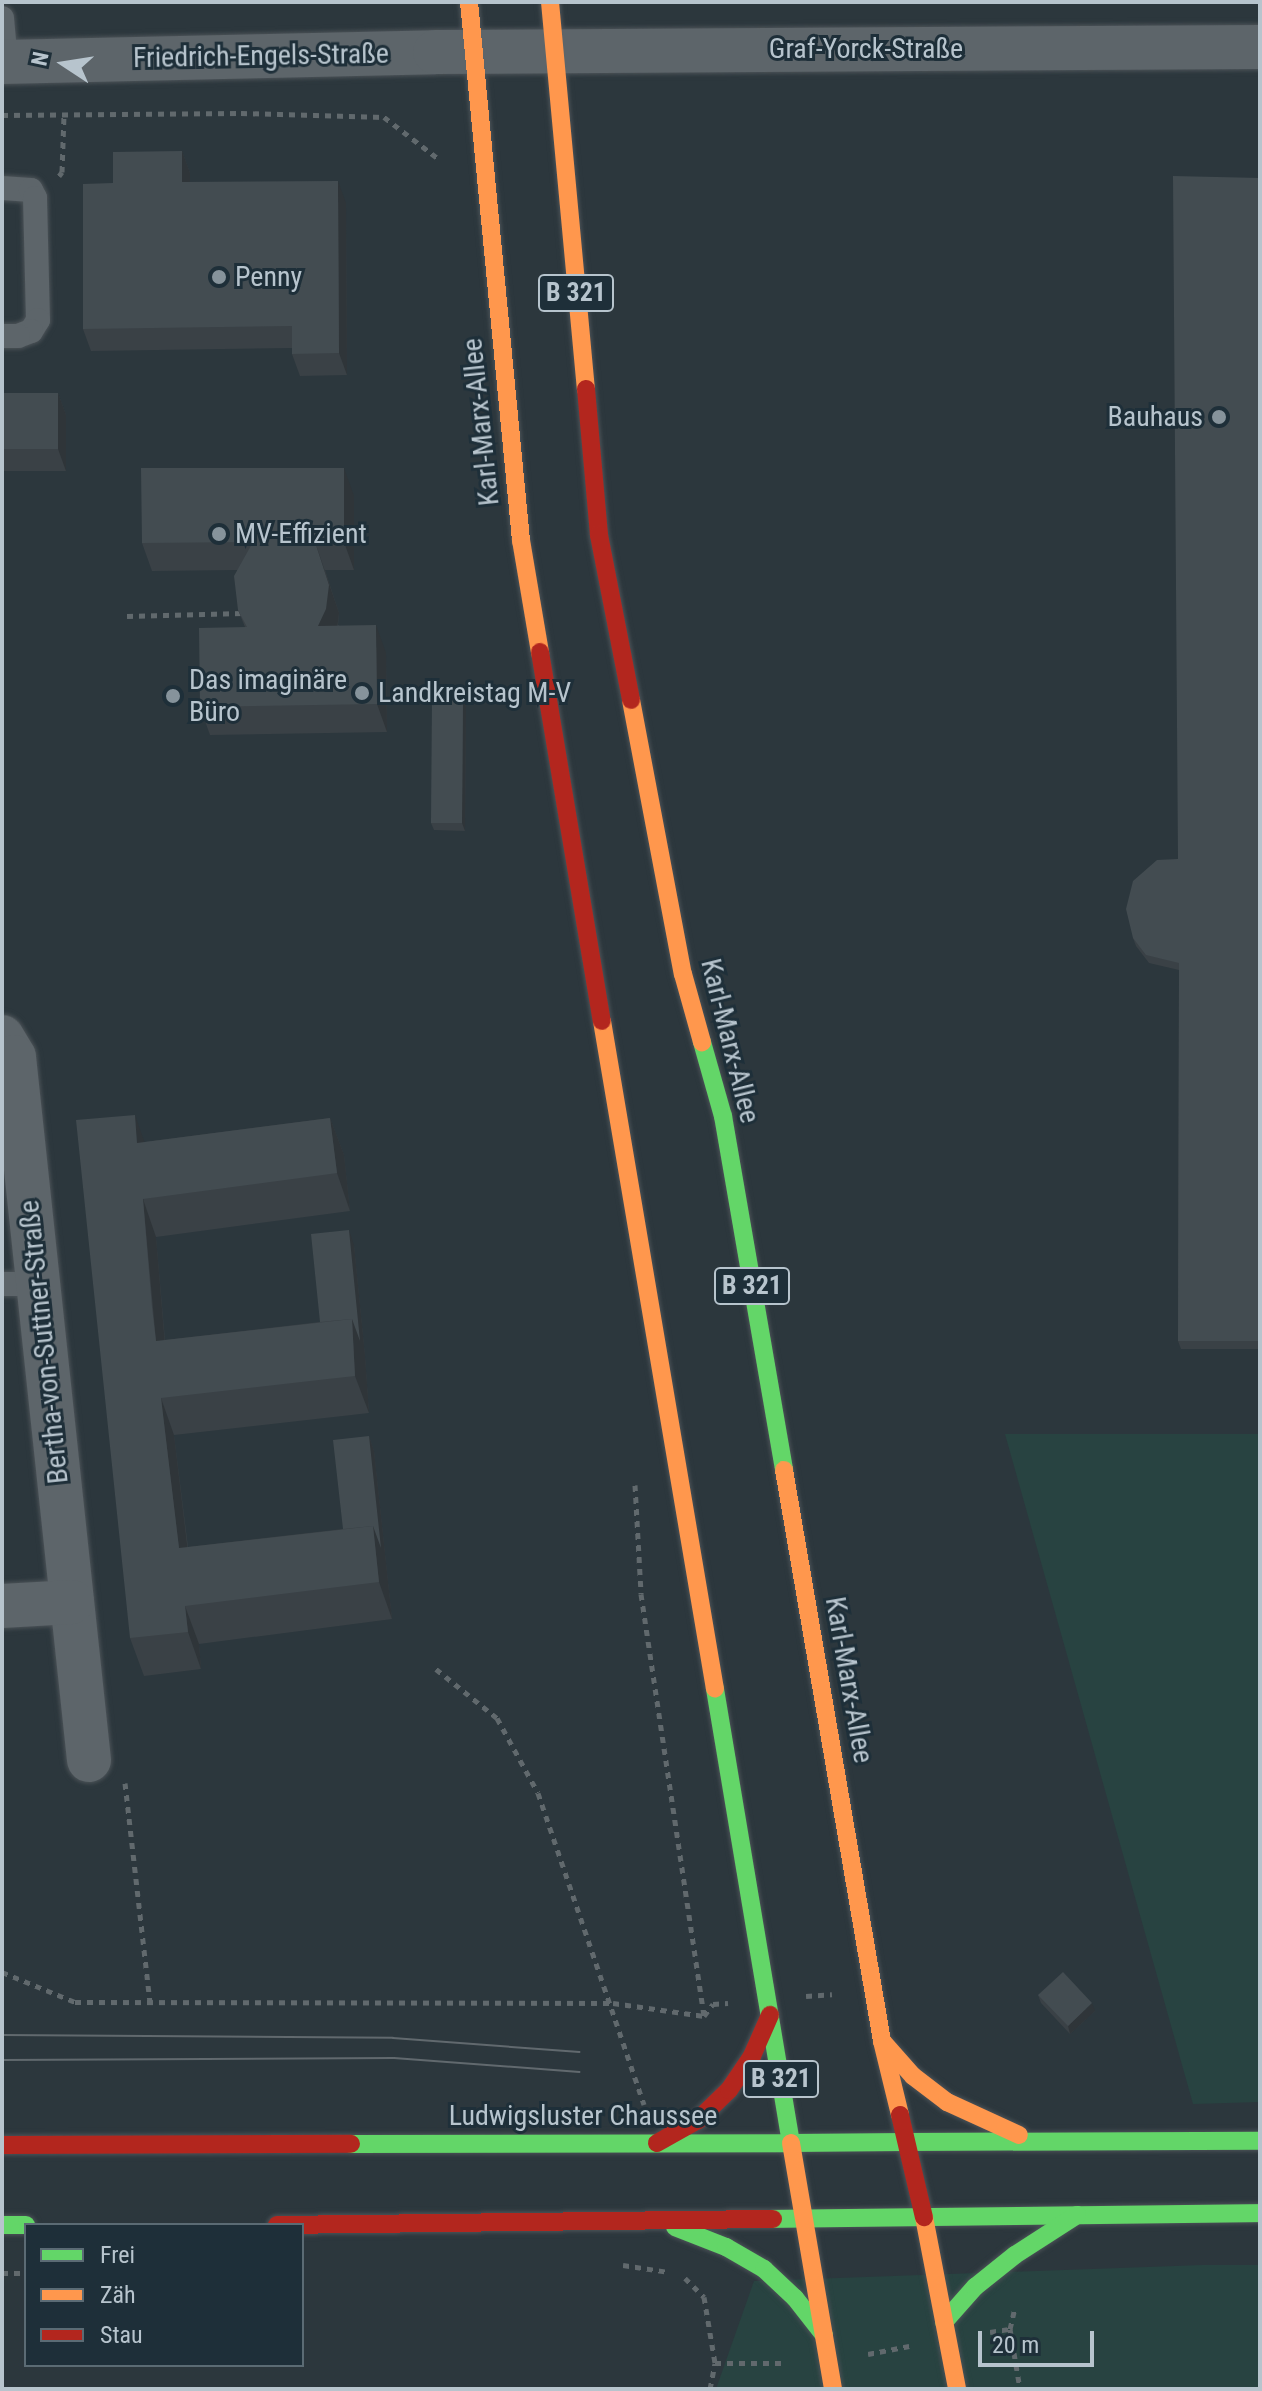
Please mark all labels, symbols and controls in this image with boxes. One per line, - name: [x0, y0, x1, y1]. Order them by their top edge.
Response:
- north arrow: [24, 24, 104, 104]
- street label: Graf-Yorck-Straße: [769, 32, 963, 66]
- street label: Friedrich-Engels-Straße: [133, 37, 389, 75]
- text: N: [26, 50, 54, 68]
- place label: Penny: [235, 260, 302, 294]
- marker: Penny: [210, 268, 228, 286]
- road number: B 321: [538, 271, 614, 315]
- street label: Karl-Marx-Allee: [456, 337, 506, 507]
- place label: Bauhaus: [1108, 400, 1203, 434]
- marker: Bauhaus: [1210, 408, 1228, 426]
- place label: MV-Effizient: [235, 517, 367, 551]
- marker: MV-Effizient: [210, 525, 228, 543]
- place label: Das imaginäre Büro: [189, 663, 347, 729]
- place label: Landkreistag M-V: [378, 676, 571, 710]
- marker: Landkreistag M-V: [353, 684, 371, 702]
- marker: Das imaginäre Büro: [164, 687, 182, 705]
- street label: Karl-Marx-Allee: [693, 955, 767, 1127]
- street label: Bertha-von-Suttner-Straße: [12, 1199, 76, 1485]
- road number: B 321: [714, 1264, 790, 1308]
- street label: Karl-Marx-Allee: [818, 1594, 880, 1766]
- road number: B 321: [743, 2057, 819, 2101]
- street label: Ludwigsluster Chaussee: [449, 2099, 717, 2133]
- legend: [24, 2223, 304, 2367]
- text: Frei: [100, 2241, 135, 2269]
- text: Zäh: [100, 2281, 136, 2309]
- scale bar: [982, 2315, 1098, 2365]
- text: Stau: [100, 2321, 143, 2349]
- text: 20 m: [992, 2331, 1039, 2359]

